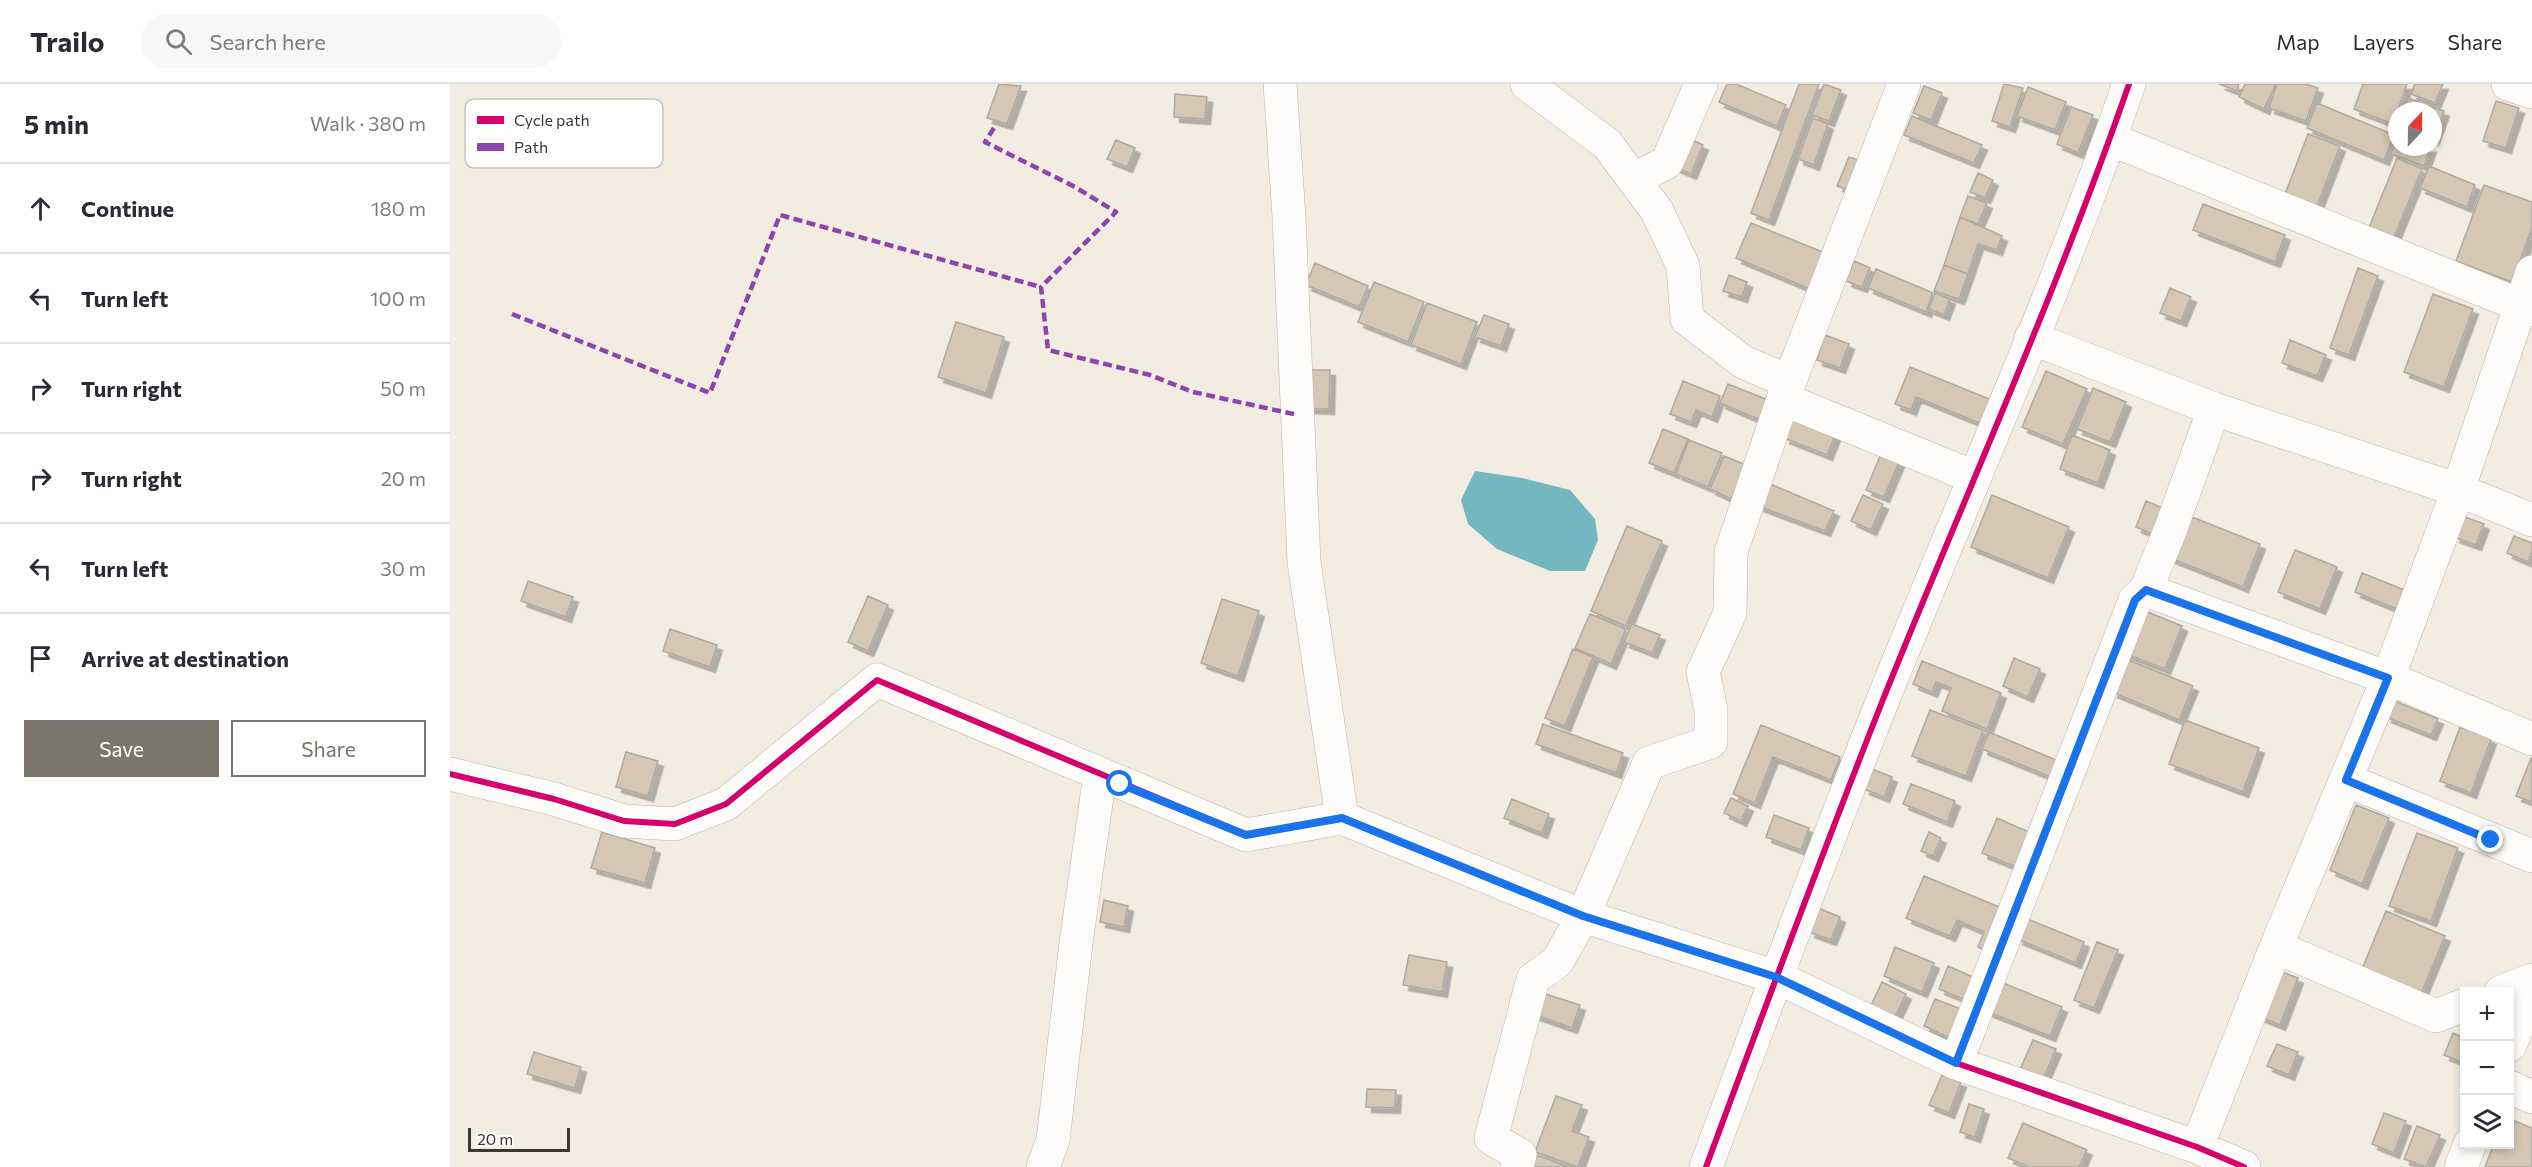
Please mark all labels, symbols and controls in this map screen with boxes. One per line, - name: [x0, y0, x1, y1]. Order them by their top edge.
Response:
- search box: [141, 14, 561, 68]
- text: Trailo: [30, 24, 105, 58]
- icon: search: [162, 25, 195, 58]
- text: Search here: [210, 28, 326, 55]
- text: Map: [2276, 29, 2320, 54]
- text: Layers: [2353, 29, 2415, 54]
- text: Share: [2448, 29, 2502, 54]
- legend: [465, 99, 663, 168]
- north arrow: [2388, 102, 2442, 156]
- text: 5 min: [24, 108, 89, 139]
- text: Cycle path: [514, 110, 590, 129]
- text: Walk · 380 m: [310, 111, 426, 135]
- text: Path: [514, 137, 548, 156]
- icon: ahead: [24, 192, 57, 225]
- text: Continue: [81, 195, 174, 222]
- text: 180 m: [371, 196, 426, 220]
- icon: left: [24, 282, 57, 315]
- text: Turn left: [81, 285, 168, 312]
- text: 100 m: [370, 286, 426, 310]
- icon: right: [24, 372, 57, 405]
- text: Turn right: [81, 375, 182, 402]
- text: 50 m: [380, 376, 426, 400]
- icon: right: [24, 462, 57, 495]
- text: Turn right: [81, 465, 182, 492]
- text: 20 m: [381, 466, 426, 490]
- icon: left: [24, 552, 57, 585]
- text: Turn left: [81, 555, 168, 582]
- text: 30 m: [380, 556, 426, 580]
- icon: arrive: [24, 642, 57, 675]
- text: Arrive at destination: [81, 645, 289, 672]
- button: Save: [24, 720, 219, 777]
- button: Share: [231, 720, 426, 777]
- route start: [1106, 770, 1132, 796]
- route end: [2477, 826, 2503, 852]
- map controls: [2460, 987, 2514, 1149]
- button: +: [2460, 987, 2514, 1041]
- button: −: [2460, 1041, 2514, 1095]
- button: layers: [2460, 1095, 2514, 1149]
- scale bar: [468, 1125, 570, 1152]
- text: 20 m: [477, 1129, 513, 1148]

